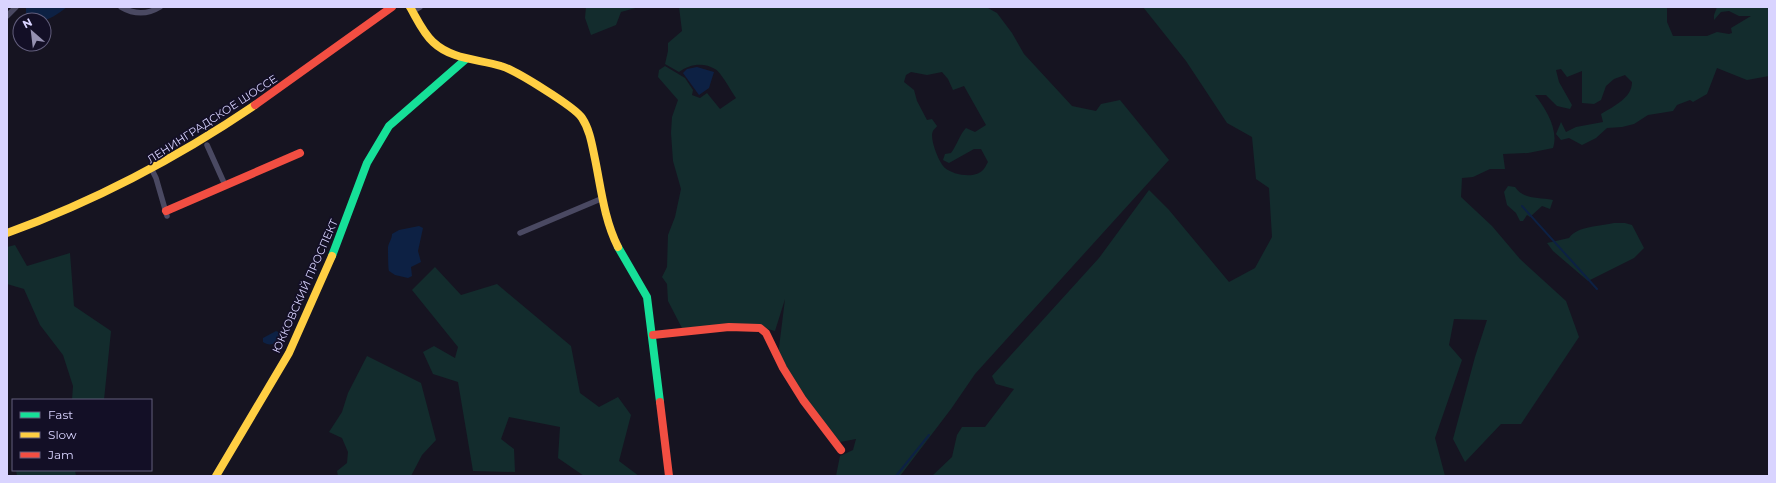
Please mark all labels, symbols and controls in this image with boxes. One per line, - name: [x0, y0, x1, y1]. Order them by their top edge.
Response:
- north arrow: [12, 12, 52, 52]
- text: N: [20, 15, 35, 31]
- street label: ЛЕНИНГРАДСКОЕ ШОССЕ: [144, 72, 280, 166]
- street label: ЮККОВСКИЙ ПРОСПЕКТ: [269, 216, 341, 355]
- legend: [12, 399, 152, 471]
- text: Fast: [48, 407, 73, 422]
- text: Slow: [48, 427, 77, 442]
- text: Jam: [47, 447, 74, 462]

